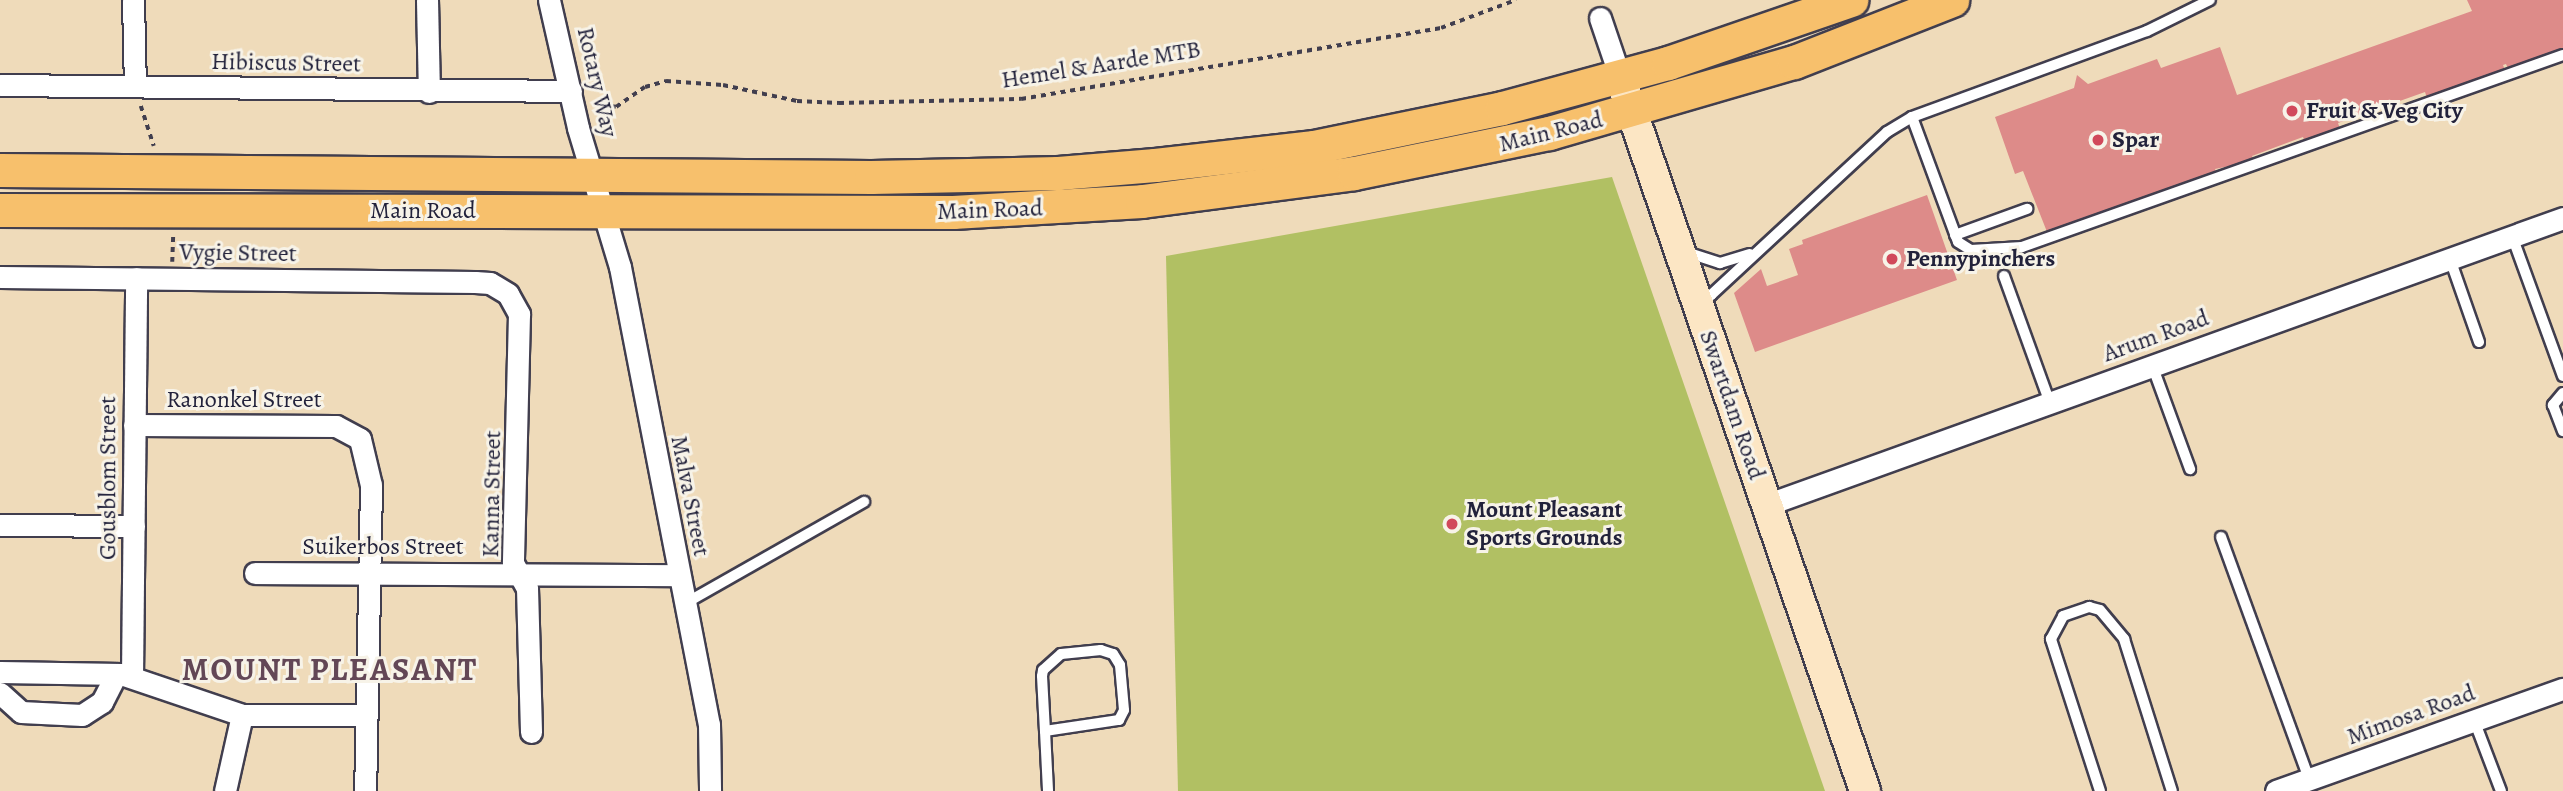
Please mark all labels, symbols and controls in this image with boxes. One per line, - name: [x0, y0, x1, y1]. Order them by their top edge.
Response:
- street label: Rotary Way: [570, 24, 624, 140]
- street label: Hemel & Aarde MTB: [999, 35, 1203, 95]
- street label: Hibiscus Street: [211, 47, 361, 79]
- place label: Fruit & Veg City: [2306, 97, 2463, 125]
- marker: Fruit & Veg City: [2284, 103, 2300, 119]
- street label: Main Road: [1496, 105, 1606, 159]
- place label: Spar: [2112, 126, 2159, 154]
- marker: Spar: [2090, 132, 2106, 148]
- street label: Main Road: [937, 194, 1043, 226]
- street label: Main Road: [370, 197, 476, 225]
- street label: Vygie Street: [179, 238, 297, 268]
- place label: Pennypinchers: [1906, 245, 2055, 273]
- marker: Pennypinchers: [1884, 251, 1900, 267]
- street label: Arum Road: [2099, 304, 2213, 368]
- street label: Swartdam Road: [1693, 327, 1771, 483]
- street label: Ranonkel Street: [166, 386, 322, 414]
- street label: Gousblom Street: [94, 396, 122, 560]
- street label: Kanna Street: [476, 430, 508, 558]
- street label: Malva Street: [664, 433, 716, 559]
- place label: Mount Pleasant Sports Grounds: [1466, 496, 1623, 552]
- marker: Mount Pleasant Sports Grounds: [1444, 516, 1460, 532]
- street label: Suikerbos Street: [302, 533, 464, 561]
- district label: MOUNT PLEASANT: [184, 650, 476, 688]
- street label: Mimosa Road: [2343, 678, 2479, 752]

